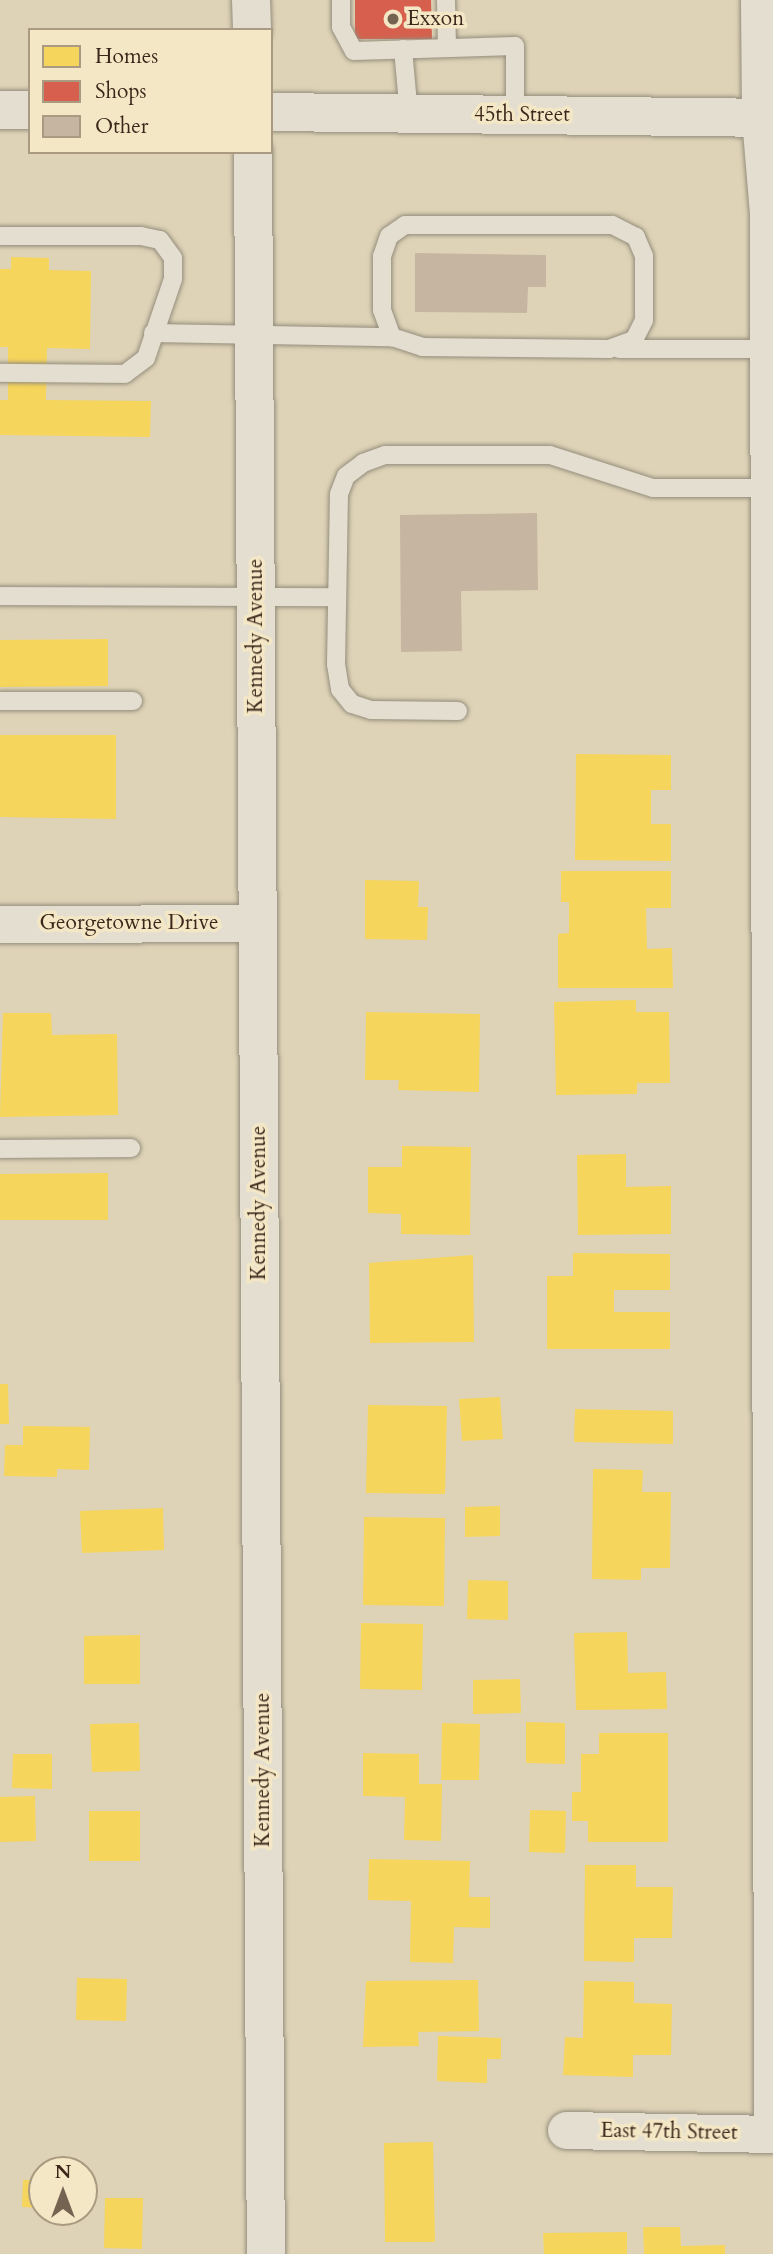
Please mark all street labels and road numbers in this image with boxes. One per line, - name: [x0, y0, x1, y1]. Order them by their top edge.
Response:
- street label: 45th Street: [474, 102, 570, 128]
- street label: Kennedy Avenue: [243, 559, 269, 713]
- street label: Georgetowne Drive: [39, 910, 219, 936]
- street label: Kennedy Avenue: [246, 1126, 272, 1280]
- street label: Kennedy Avenue: [250, 1693, 276, 1847]
- street label: East 47th Street: [600, 2118, 738, 2146]

